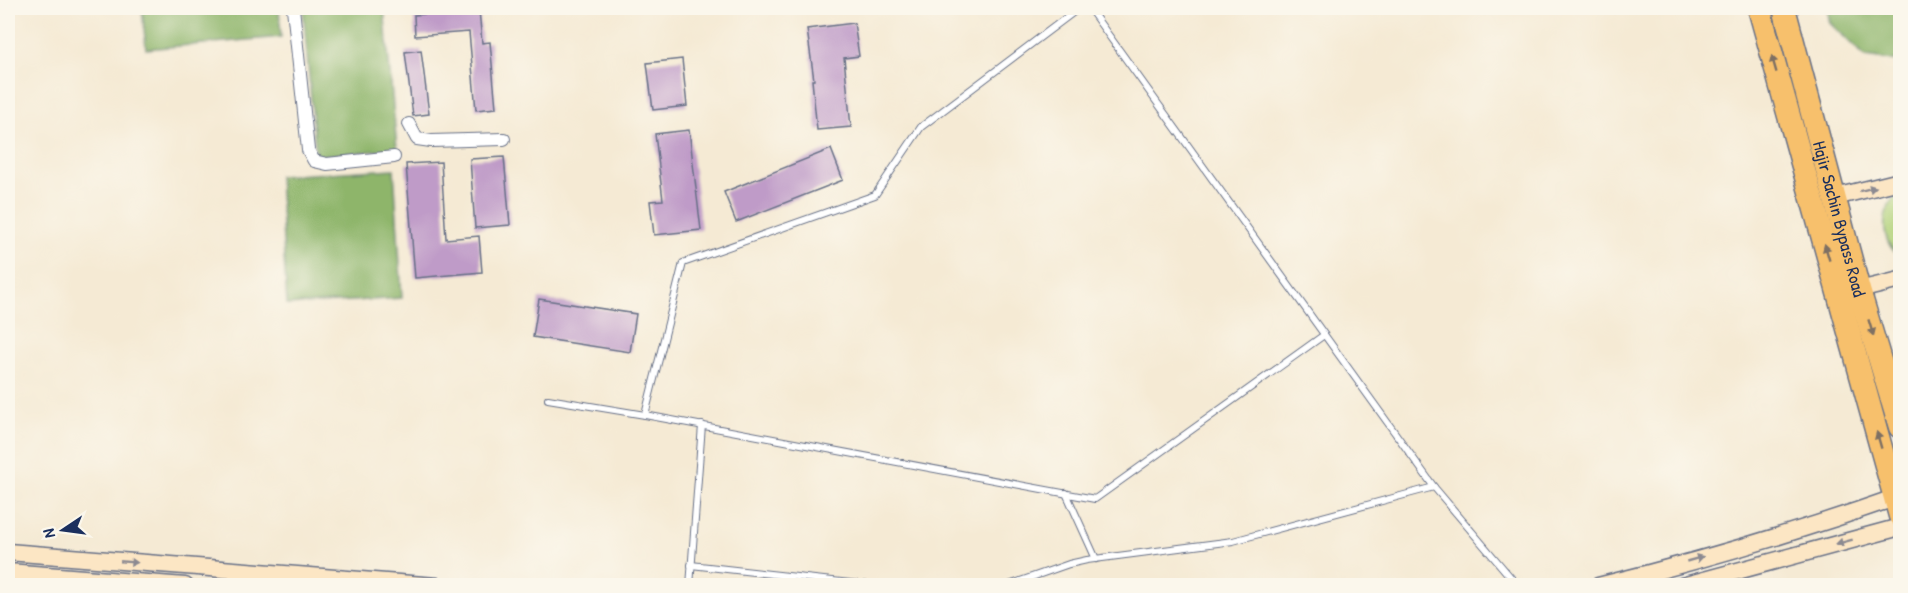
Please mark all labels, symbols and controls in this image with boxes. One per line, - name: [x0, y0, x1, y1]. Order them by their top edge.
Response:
- one-way arrow: [1769, 55, 1779, 73]
- street label: Hajir Sachin Bypass Road: [1807, 138, 1873, 300]
- one-way arrow: [1859, 183, 1877, 193]
- one-way arrow: [1822, 243, 1831, 261]
- one-way arrow: [1867, 319, 1876, 337]
- one-way arrow: [1874, 431, 1883, 449]
- north arrow: [33, 500, 93, 560]
- text: N: [37, 526, 60, 540]
- one-way arrow: [1835, 538, 1853, 548]
- one-way arrow: [1686, 554, 1704, 564]
- one-way arrow: [119, 557, 138, 567]

